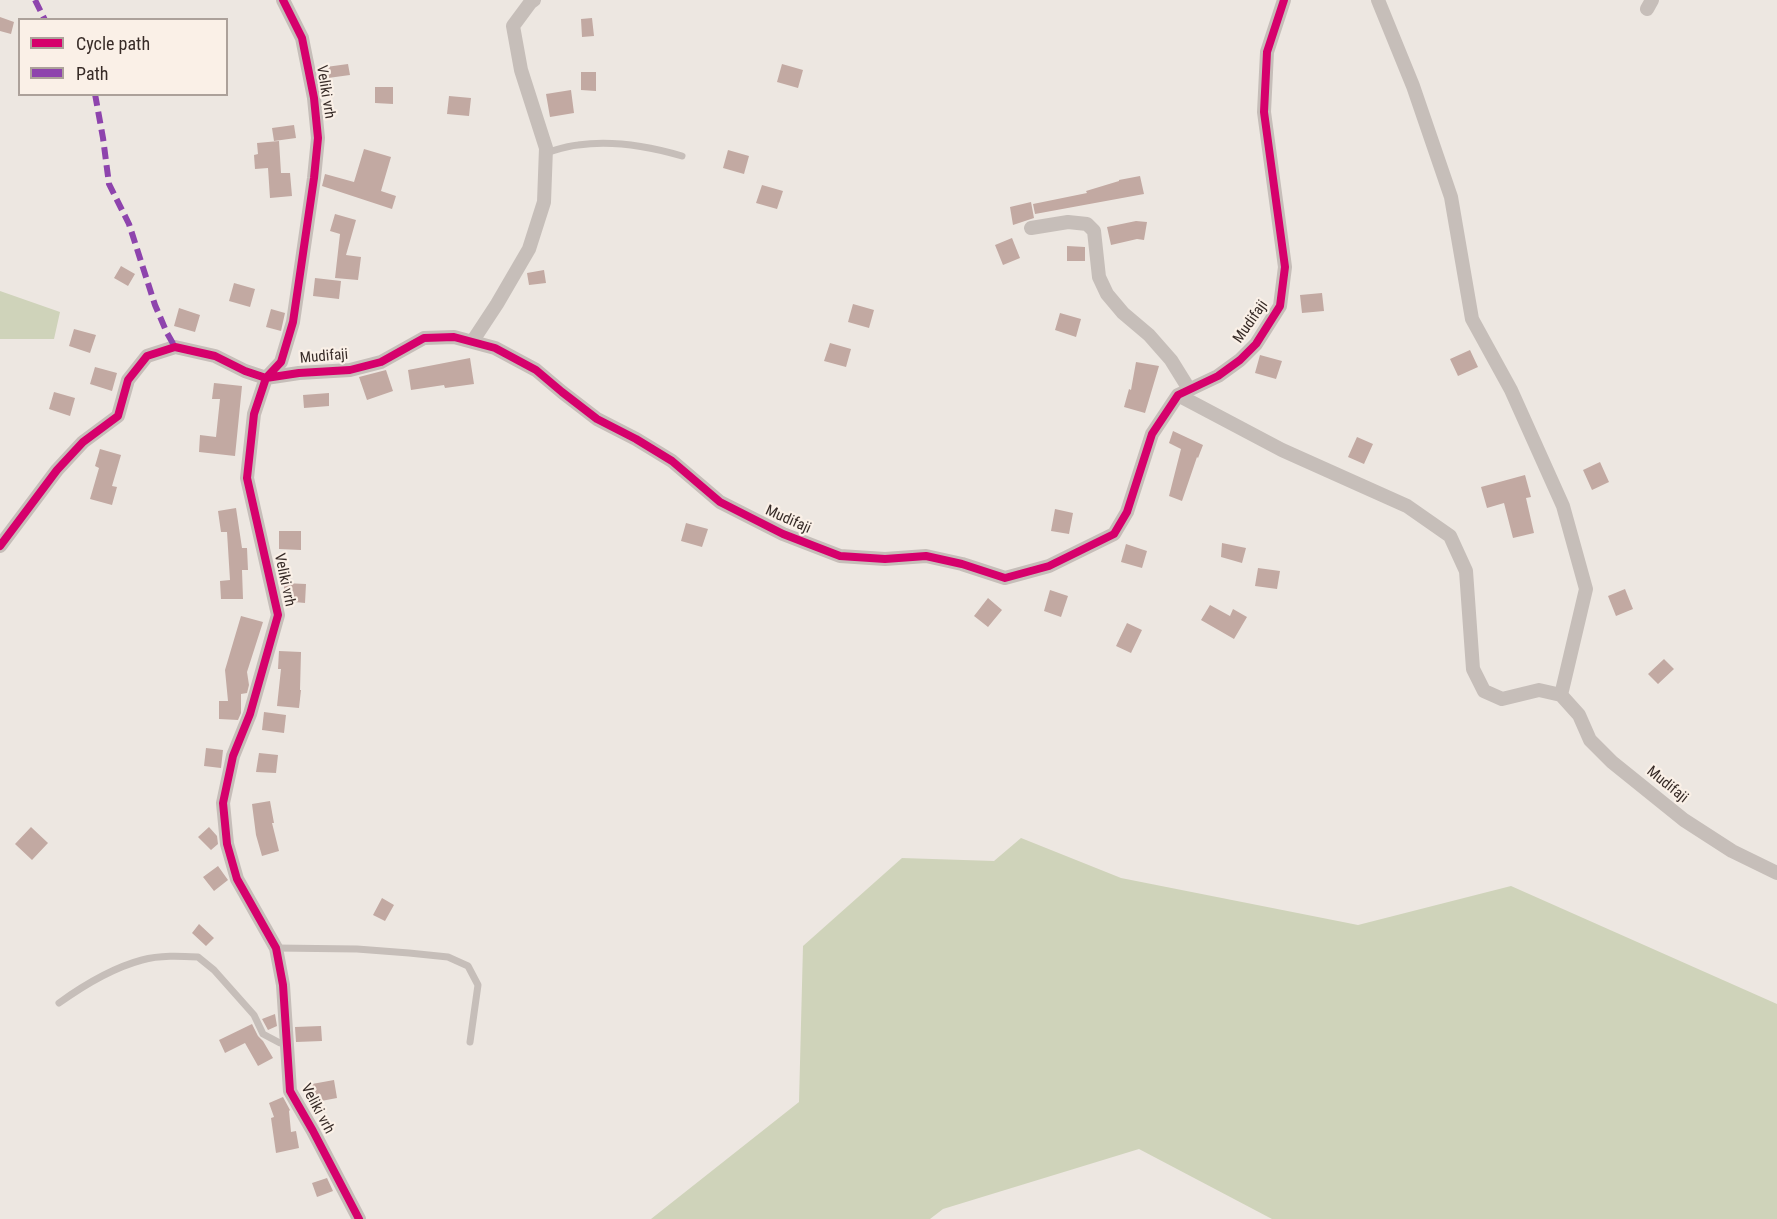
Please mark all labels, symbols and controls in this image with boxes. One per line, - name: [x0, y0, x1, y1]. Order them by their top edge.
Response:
- legend: [18, 18, 228, 96]
- text: Cycle path: [76, 33, 150, 54]
- text: Path: [76, 63, 109, 84]
- street label: Veliki vrh: [312, 64, 338, 120]
- street label: Mudifaji: [1230, 297, 1272, 347]
- street label: Mudifaji: [299, 346, 349, 368]
- street label: Mudifaji: [762, 502, 814, 538]
- street label: Veliki vrh: [270, 552, 298, 608]
- street label: Mudifaji: [1643, 763, 1691, 807]
- street label: Veliki vrh: [296, 1081, 338, 1137]

